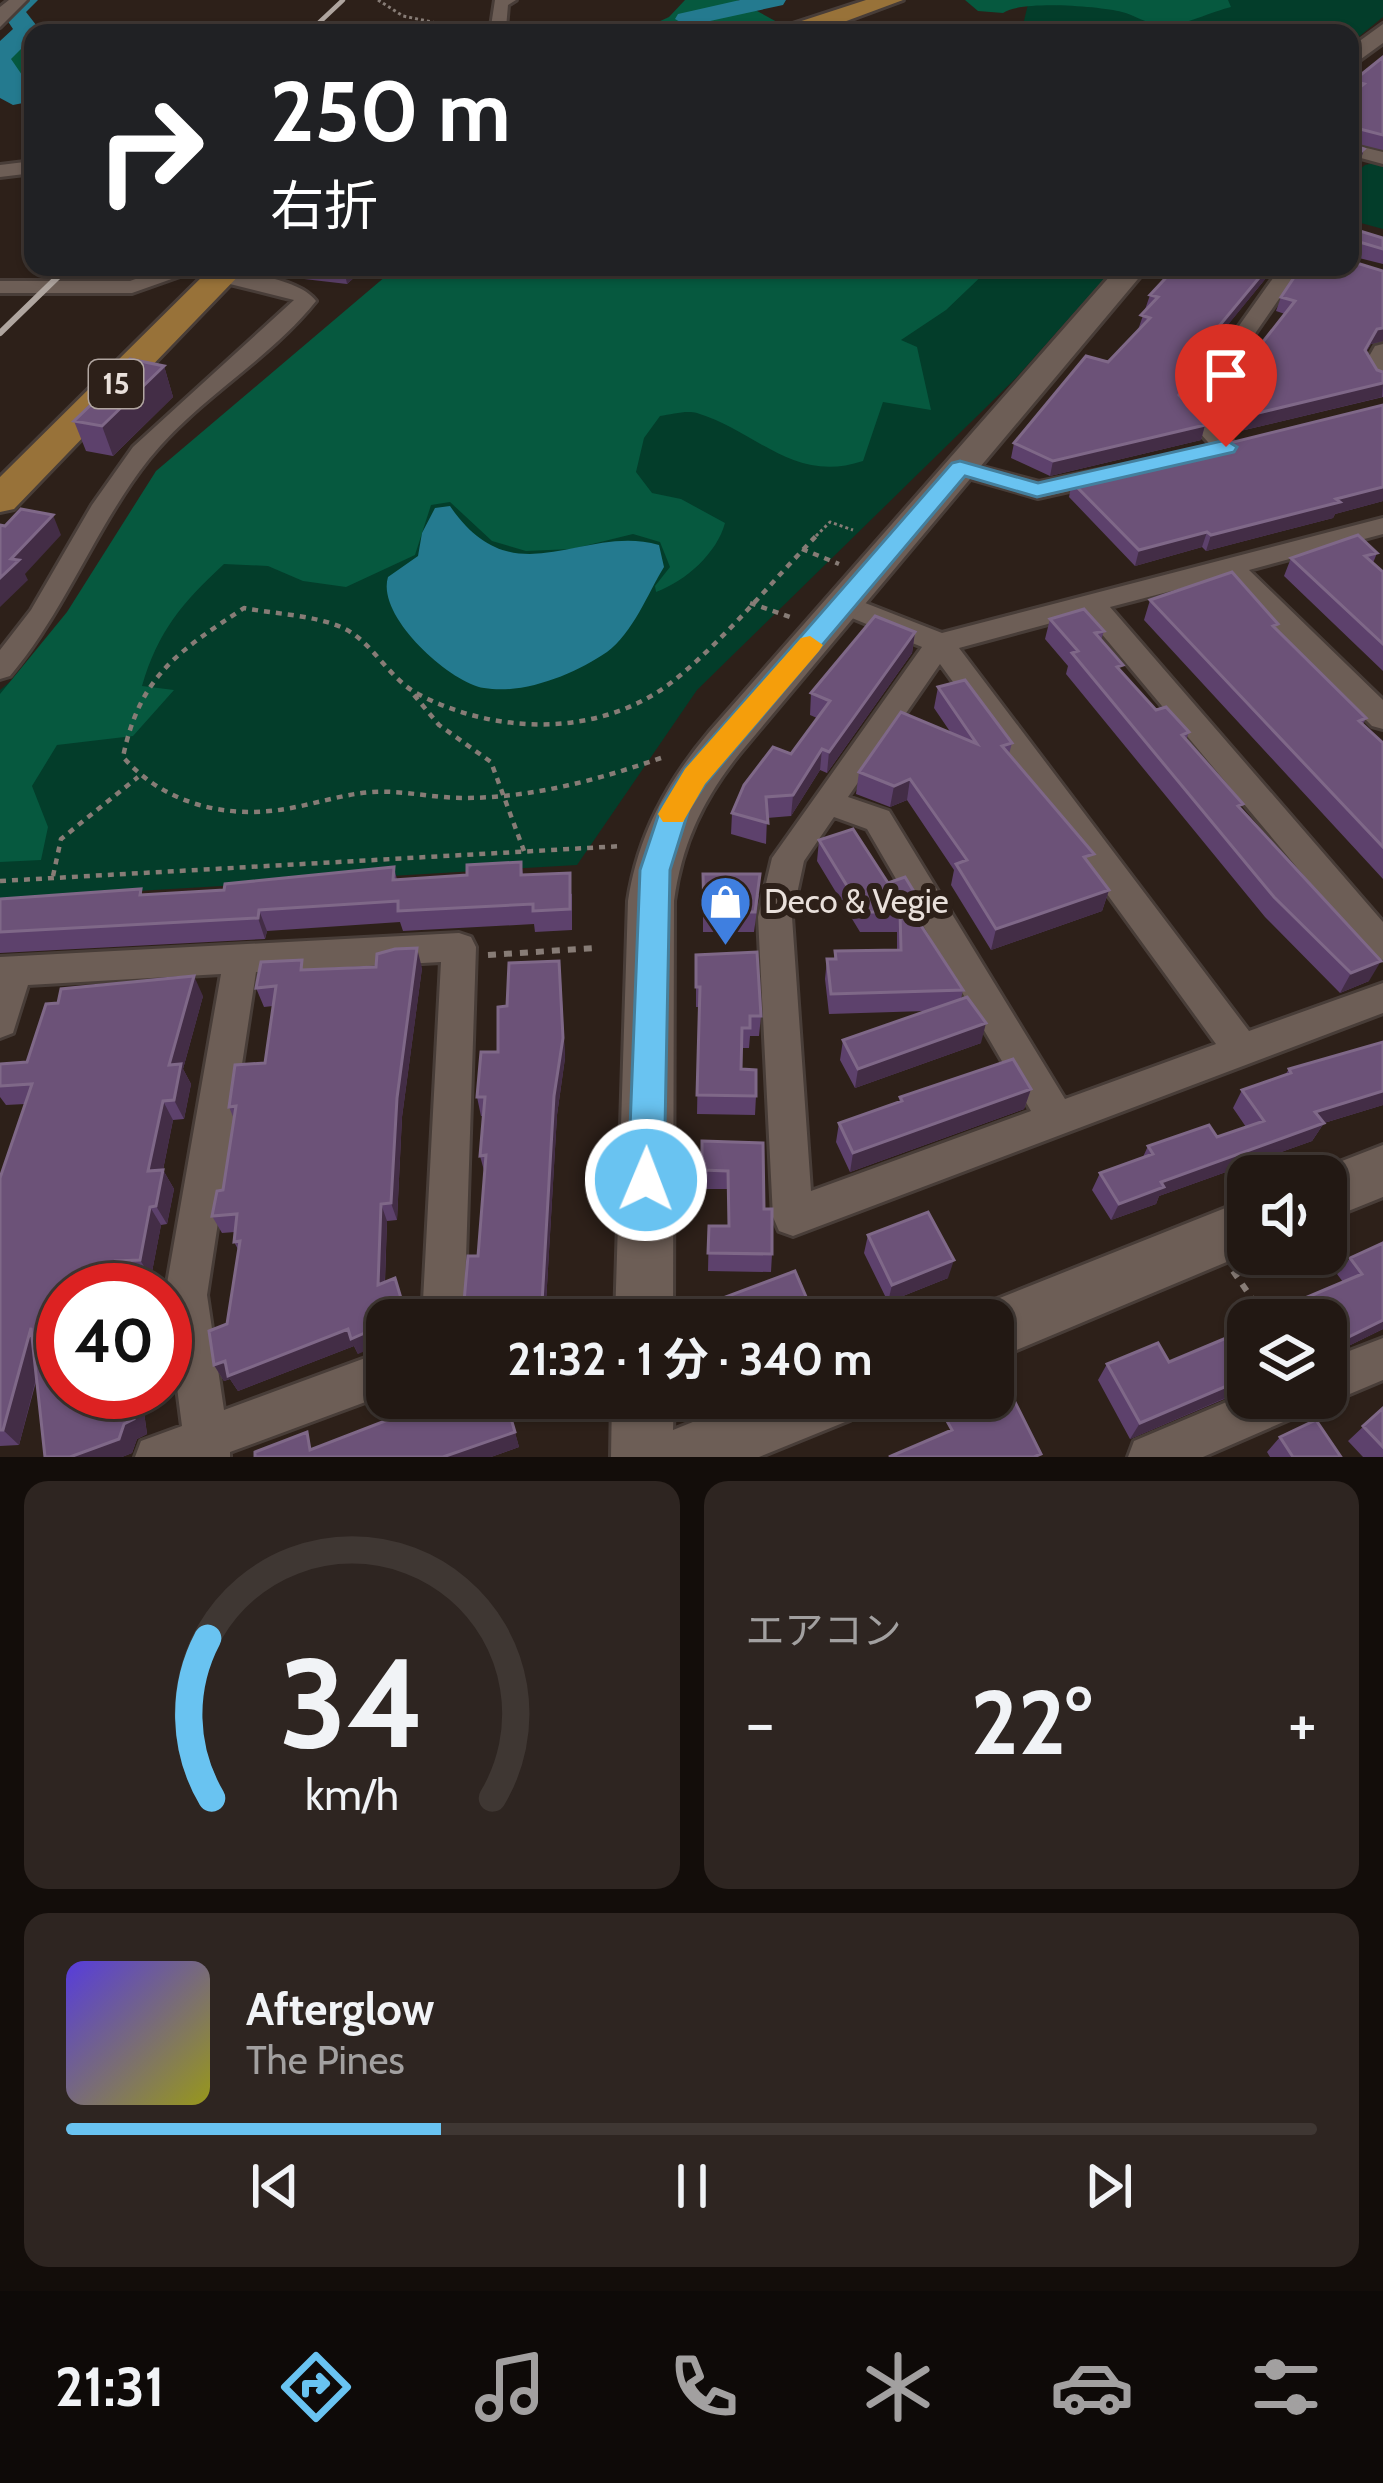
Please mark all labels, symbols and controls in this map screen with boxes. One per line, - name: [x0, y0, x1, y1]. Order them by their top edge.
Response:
- text: 250 m: [270, 60, 511, 162]
- icon: right: [72, 72, 228, 228]
- text: 右折: [270, 173, 378, 239]
- pin: [1175, 324, 1277, 447]
- icon: arrive: [1193, 342, 1259, 408]
- road number: 15: [89, 360, 143, 408]
- shop icon: Deco & Vegie: [697, 873, 753, 947]
- place label: Deco & Vegie: [764, 881, 949, 921]
- position arrow: [583, 1117, 709, 1243]
- map controls: [1227, 1155, 1347, 1419]
- button: sound: [1227, 1155, 1347, 1275]
- speed limit sign: 40: [36, 1263, 192, 1419]
- button: layers: [1227, 1299, 1347, 1419]
- text: 21:32 · 1 分 · 340 m: [508, 1332, 872, 1386]
- text: エアコン: [746, 1606, 902, 1654]
- text: 34: [279, 1627, 424, 1778]
- text: 22°: [971, 1667, 1092, 1777]
- text: −: [746, 1682, 775, 1763]
- text: +: [1288, 1682, 1317, 1763]
- text: km/h: [305, 1769, 399, 1821]
- text: Afterglow: [246, 1982, 434, 2036]
- text: The Pines: [246, 2036, 405, 2084]
- icon: previous: [242, 2153, 308, 2219]
- icon: pause: [659, 2153, 725, 2219]
- icon: next: [1076, 2153, 1142, 2219]
- icon: directions: [274, 2345, 358, 2429]
- icon: music: [468, 2345, 552, 2429]
- icon: phone: [662, 2345, 746, 2429]
- icon: climate: [856, 2345, 940, 2429]
- icon: car: [1050, 2345, 1134, 2429]
- icon: filters: [1244, 2345, 1328, 2429]
- text: 21:31: [55, 2354, 164, 2420]

